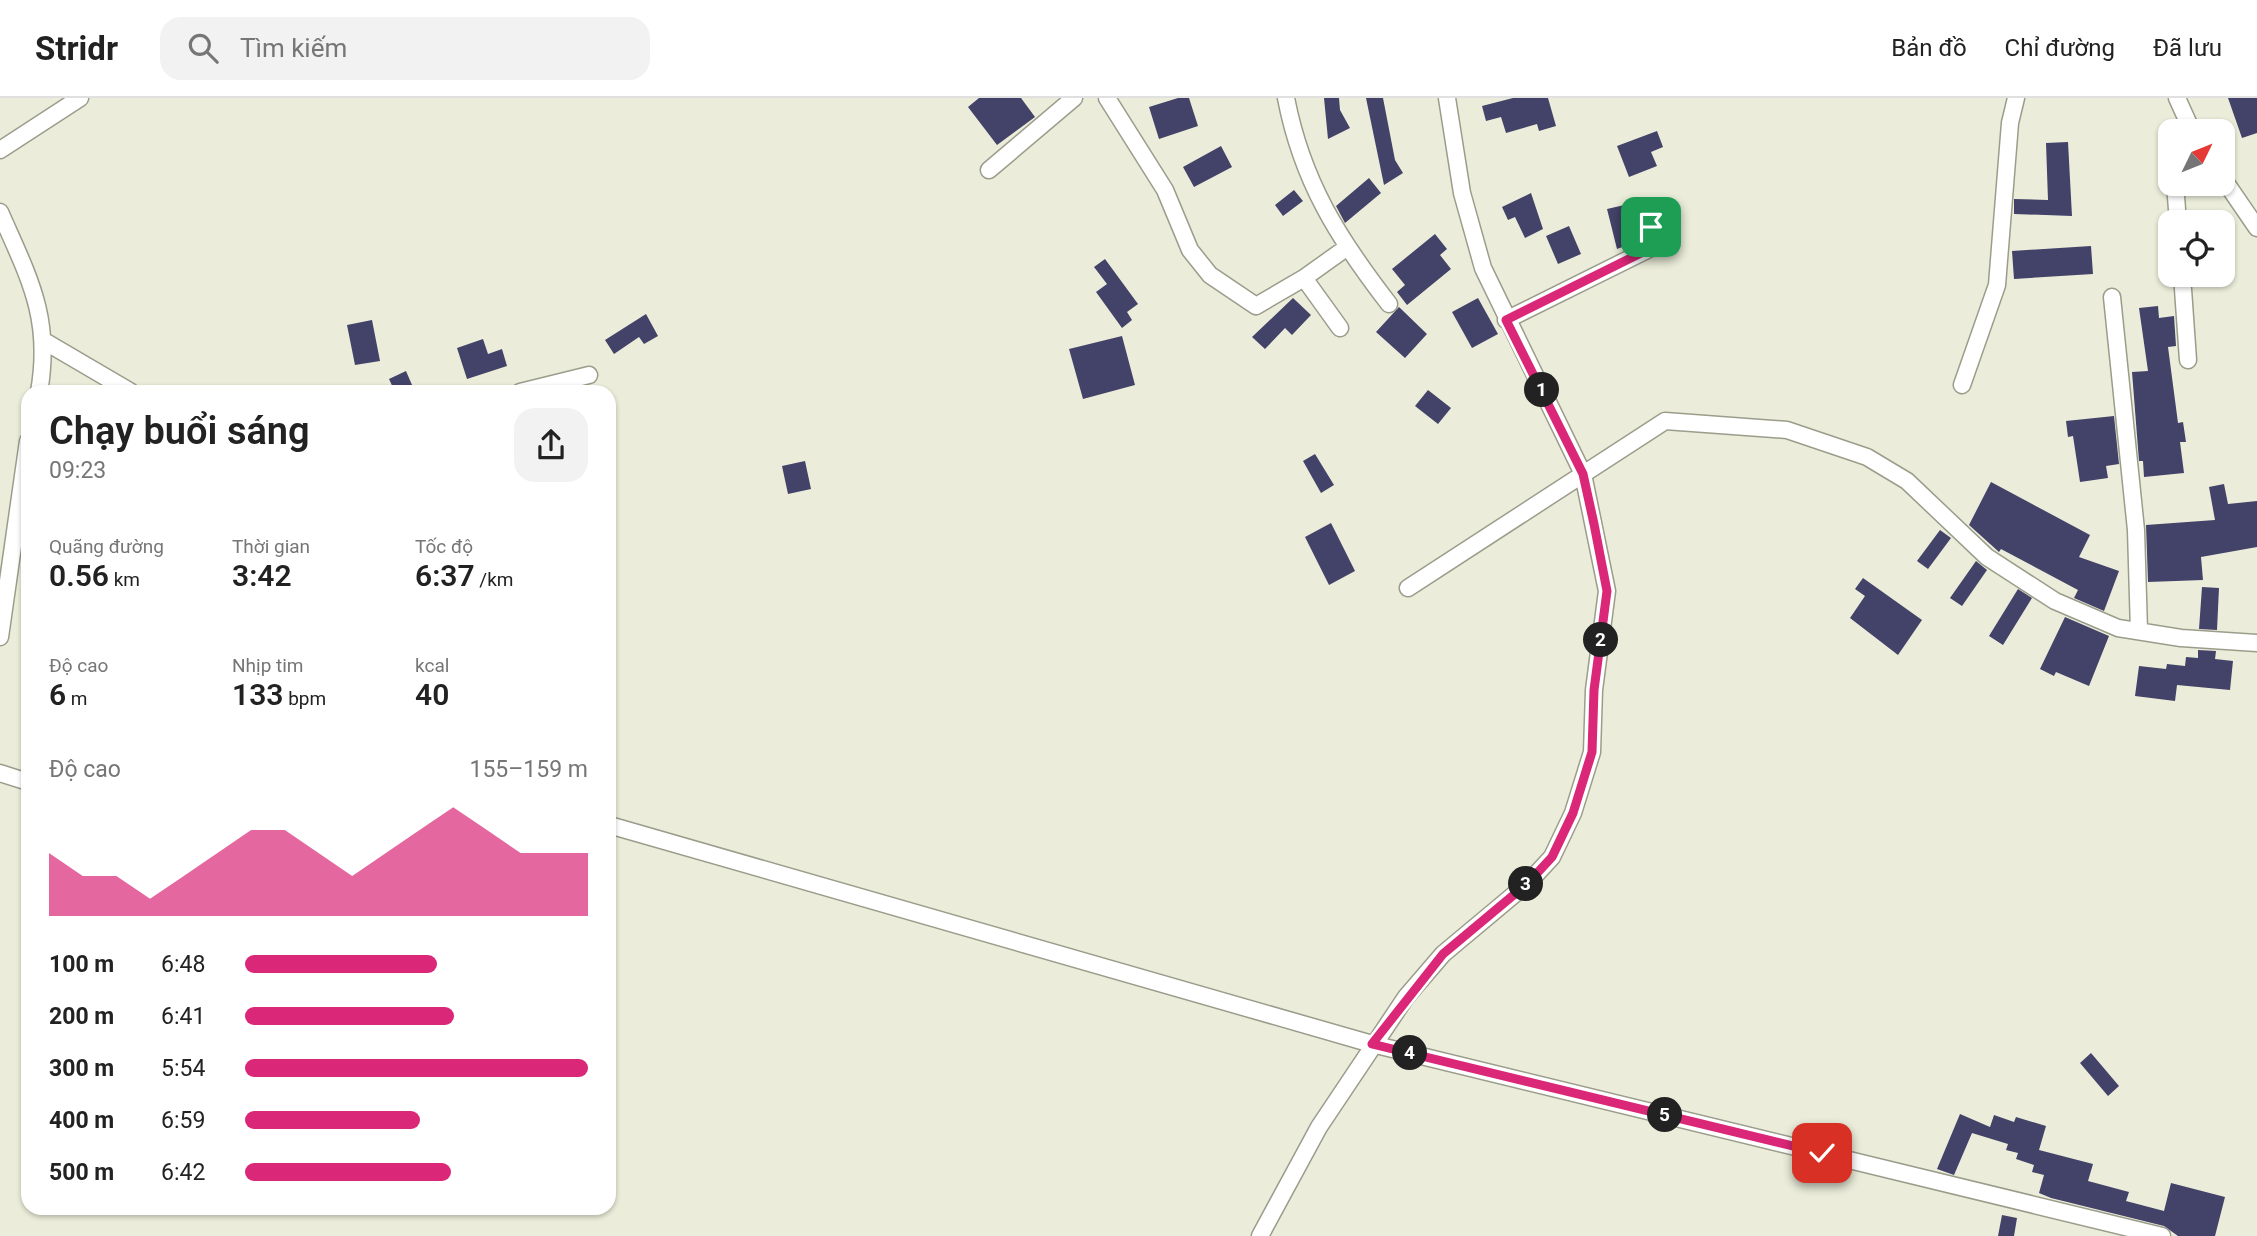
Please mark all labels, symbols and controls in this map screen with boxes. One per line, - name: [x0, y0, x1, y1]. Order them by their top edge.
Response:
- search box: [160, 17, 650, 80]
- text: Stridr: [35, 29, 118, 68]
- icon: search: [184, 29, 222, 67]
- text: Tìm kiếm: [240, 33, 347, 63]
- text: Bản đồ: [1891, 34, 1967, 62]
- text: Chỉ đường: [2005, 34, 2115, 62]
- text: Đã lưu: [2153, 34, 2222, 62]
- north arrow: [2158, 119, 2235, 196]
- map controls: [2158, 119, 2235, 287]
- pin: [1621, 197, 1681, 257]
- icon: arrive: [1632, 208, 1670, 246]
- button: locate: [2158, 210, 2235, 287]
- pin: 1: [1524, 372, 1560, 408]
- text: 1: [1536, 378, 1547, 401]
- button: share: [514, 408, 588, 482]
- text: Chạy buổi sáng: [49, 409, 310, 453]
- text: 09:23: [49, 457, 106, 484]
- text: Quãng đường: [49, 535, 164, 558]
- text: Thời gian: [232, 535, 310, 558]
- text: Tốc độ: [415, 535, 473, 558]
- text: 0.56: [49, 558, 109, 593]
- text: 3:42: [232, 558, 292, 593]
- text: 6:37: [415, 558, 475, 593]
- text: km: [109, 568, 140, 591]
- text: /km: [475, 568, 513, 591]
- pin: 2: [1584, 622, 1618, 658]
- text: 2: [1595, 628, 1606, 651]
- text: Độ cao: [49, 654, 108, 677]
- text: Nhịp tim: [232, 654, 304, 677]
- text: kcal: [415, 654, 449, 677]
- text: 6: [49, 677, 66, 712]
- text: 133: [232, 677, 283, 712]
- text: 40: [415, 677, 449, 712]
- text: m: [66, 687, 88, 710]
- text: bpm: [283, 687, 326, 710]
- text: Độ cao: [49, 756, 121, 783]
- text: 155–159 m: [469, 756, 588, 783]
- pin: 3: [1508, 866, 1544, 902]
- text: 3: [1520, 872, 1531, 895]
- text: 100 m: [49, 951, 114, 978]
- text: 6:48: [161, 951, 205, 978]
- text: 200 m: [49, 1003, 114, 1030]
- text: 6:41: [161, 1003, 205, 1030]
- pin: 4: [1392, 1035, 1428, 1070]
- text: 4: [1404, 1041, 1415, 1064]
- text: 300 m: [49, 1055, 114, 1082]
- text: 5:54: [161, 1055, 205, 1082]
- pin: 5: [1648, 1098, 1682, 1132]
- text: 5: [1659, 1103, 1670, 1126]
- text: 400 m: [49, 1107, 114, 1134]
- text: 6:59: [161, 1107, 205, 1134]
- pin: [1792, 1123, 1852, 1183]
- icon: check: [1803, 1134, 1841, 1172]
- text: 500 m: [49, 1159, 114, 1186]
- text: 6:42: [161, 1159, 205, 1186]

